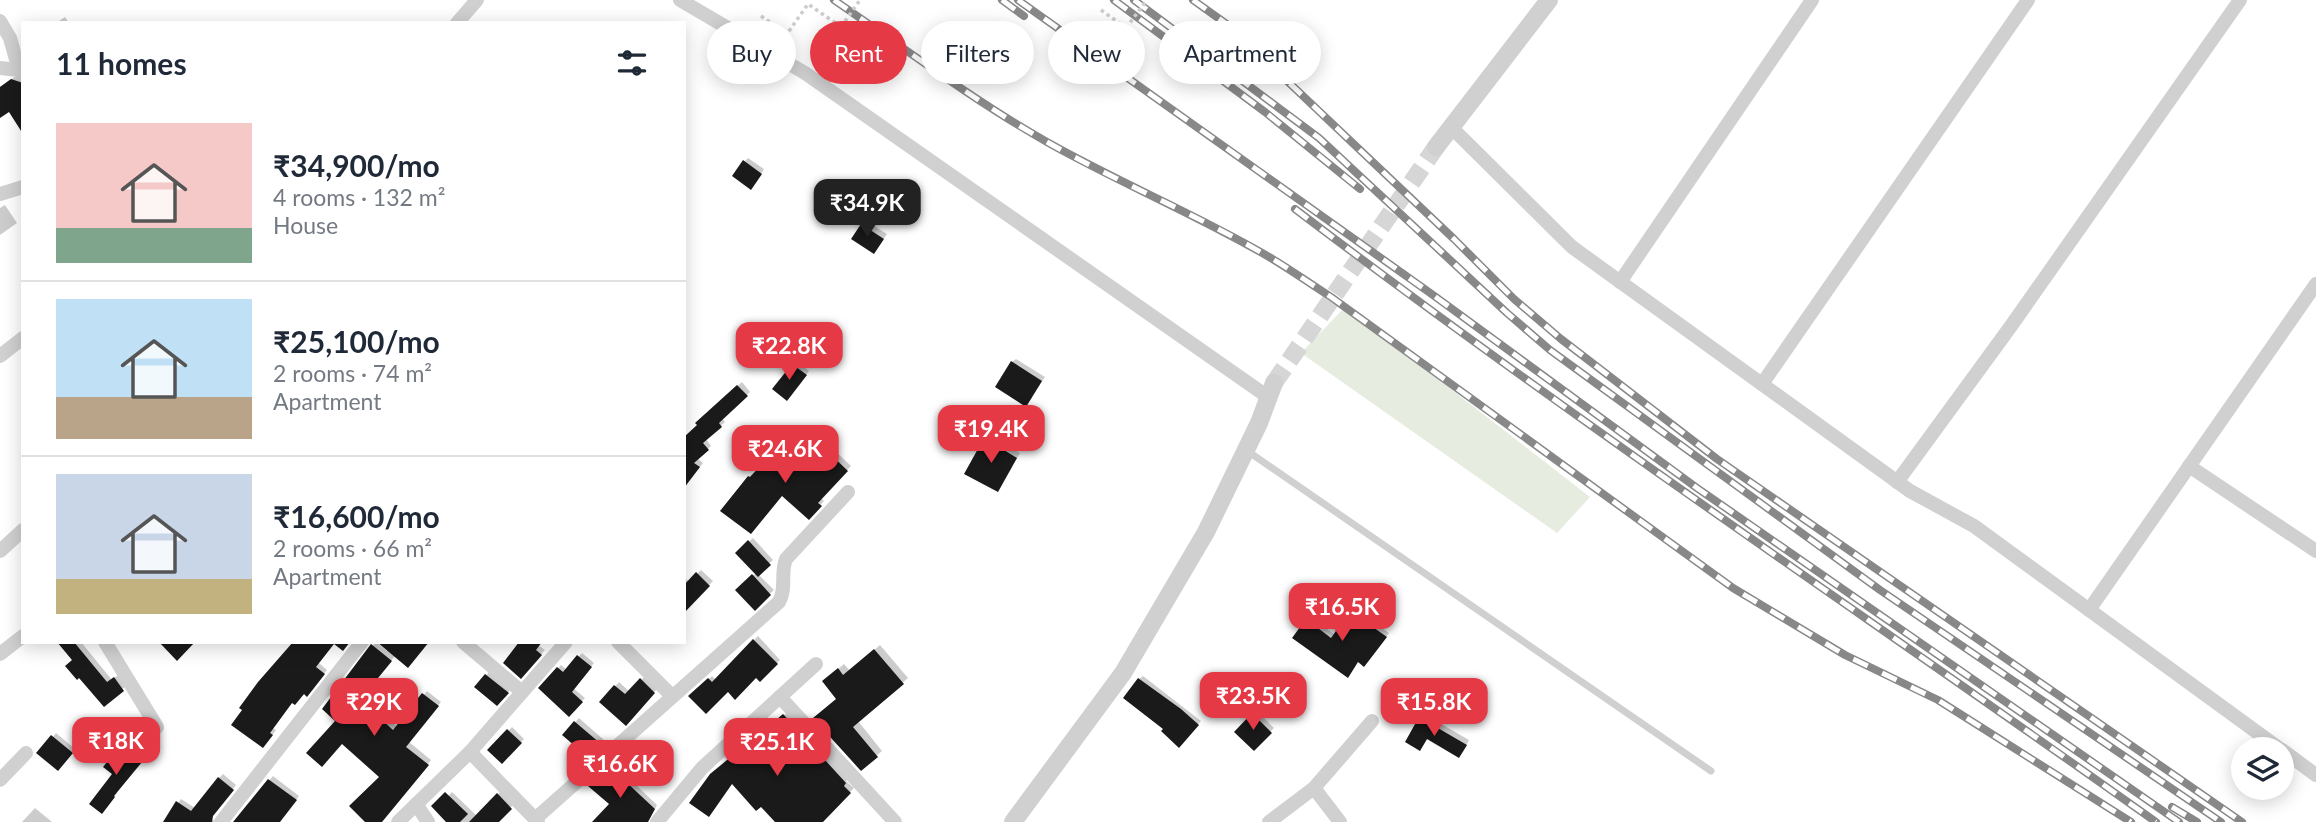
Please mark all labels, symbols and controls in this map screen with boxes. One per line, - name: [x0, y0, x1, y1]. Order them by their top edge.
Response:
- chip: Buy: [707, 21, 796, 84]
- chip: Rent: [810, 21, 907, 84]
- chip: Filters: [921, 21, 1034, 84]
- chip: New: [1048, 21, 1145, 84]
- chip: Apartment: [1159, 21, 1321, 84]
- icon: filters: [613, 44, 651, 82]
- text: 11 homes: [56, 45, 187, 81]
- text: ₹34,900/mo: [273, 147, 440, 183]
- icon: home: [112, 151, 196, 235]
- pin: ₹34.9K: [810, 180, 924, 239]
- text: 4 rooms · 132 m²: [273, 183, 445, 211]
- text: ₹34.9K: [830, 188, 904, 216]
- text: House: [273, 211, 338, 239]
- pin: ₹22.8K: [732, 322, 846, 382]
- text: ₹25,100/mo: [273, 323, 440, 359]
- icon: home: [112, 327, 196, 411]
- text: ₹22.8K: [752, 331, 826, 359]
- text: 2 rooms · 74 m²: [273, 359, 432, 387]
- text: Apartment: [273, 387, 381, 415]
- pin: ₹19.4K: [934, 406, 1048, 465]
- text: ₹19.4K: [954, 414, 1028, 442]
- pin: ₹24.6K: [728, 426, 842, 485]
- text: ₹24.6K: [748, 434, 822, 462]
- text: ₹16,600/mo: [273, 498, 440, 534]
- icon: home: [112, 502, 196, 586]
- text: 2 rooms · 66 m²: [273, 534, 432, 562]
- text: Apartment: [273, 562, 381, 590]
- pin: ₹16.5K: [1285, 584, 1399, 643]
- text: ₹16.5K: [1305, 592, 1379, 620]
- pin: ₹23.5K: [1196, 672, 1310, 732]
- pin: ₹29K: [333, 678, 415, 738]
- pin: ₹15.8K: [1377, 678, 1491, 738]
- text: ₹23.5K: [1216, 681, 1290, 709]
- text: ₹29K: [346, 687, 402, 715]
- text: ₹15.8K: [1397, 687, 1471, 715]
- pin: ₹18K: [75, 718, 157, 777]
- pin: ₹25.1K: [720, 718, 834, 778]
- text: ₹18K: [88, 726, 144, 754]
- text: ₹25.1K: [740, 727, 814, 755]
- map controls: [2231, 737, 2294, 800]
- button: layers: [2231, 737, 2294, 800]
- pin: ₹16.6K: [563, 740, 677, 800]
- text: ₹16.6K: [583, 749, 657, 777]

